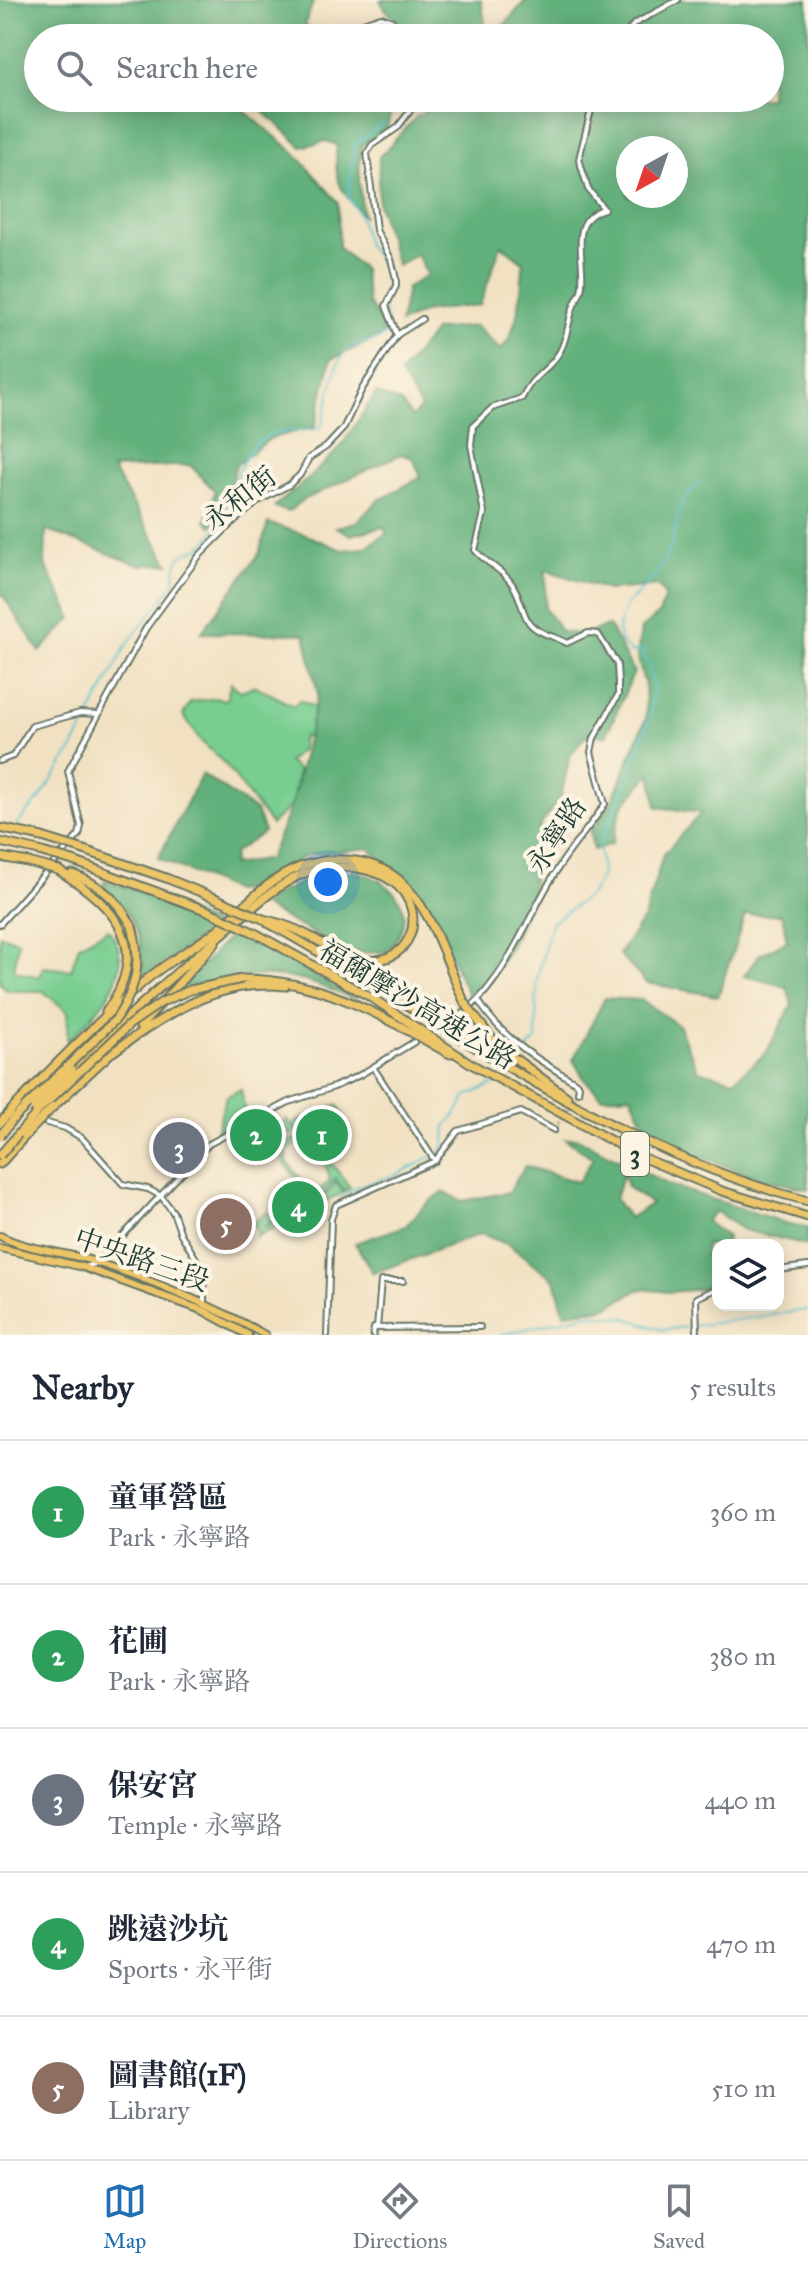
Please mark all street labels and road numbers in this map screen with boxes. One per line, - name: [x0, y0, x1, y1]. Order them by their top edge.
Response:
- street label: 永和街: [195, 459, 283, 538]
- street label: 永寧路: [519, 791, 594, 880]
- street label: 福爾摩沙高速公路: [313, 932, 523, 1077]
- road number: 3: [621, 1132, 649, 1176]
- street label: 中央路三段: [70, 1220, 214, 1299]

